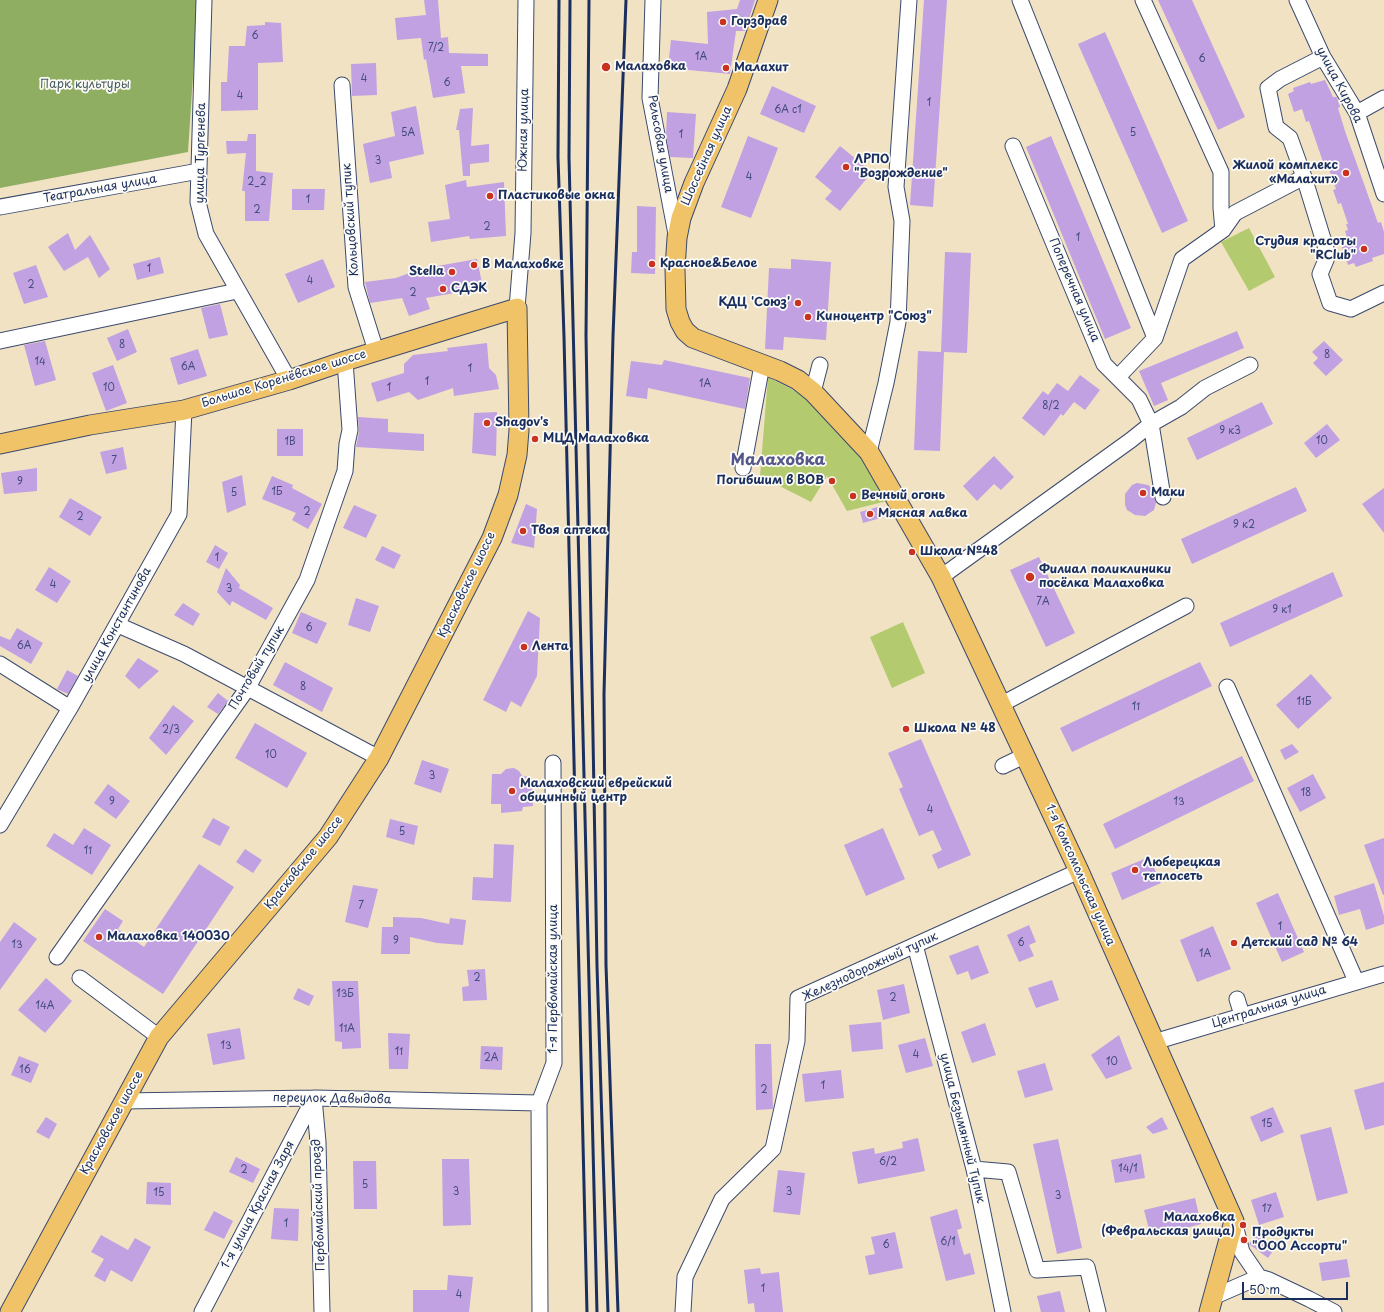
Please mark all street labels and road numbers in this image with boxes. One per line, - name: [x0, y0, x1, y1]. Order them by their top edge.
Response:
- street label: улица Кирова: [1313, 45, 1365, 125]
- street label: Южная улица: [516, 88, 532, 172]
- street label: Рельсовая улица: [644, 94, 676, 194]
- street label: улица Тургенева: [193, 103, 209, 203]
- street label: Шоссейная улица: [679, 104, 735, 208]
- street label: Кольцовский тупик: [340, 163, 362, 277]
- street label: Театральная улица: [42, 172, 158, 206]
- street label: Поперечная улица: [1046, 236, 1102, 344]
- street label: Большое Коренёвское шоссе: [200, 347, 368, 411]
- street label: Красковское шоссе: [435, 530, 499, 640]
- street label: улица Константинова: [79, 565, 155, 685]
- street label: Почтовый тупик: [226, 623, 288, 713]
- street label: 1-я Комсомольская улица: [1042, 802, 1118, 948]
- street label: Красковское шоссе: [262, 813, 346, 913]
- street label: 1-я Первомайская улица: [547, 904, 561, 1054]
- street label: Железнодорожный тупик: [800, 929, 940, 1005]
- street label: Центральная улица: [1210, 983, 1328, 1031]
- street label: улица Безымянный Тупик: [936, 1051, 988, 1205]
- street label: Красковское шоссе: [78, 1069, 146, 1177]
- street label: переулок Давыдова: [273, 1091, 391, 1107]
- street label: 1-я улица Красная Заря: [218, 1139, 298, 1271]
- street label: Первомайский проезд: [309, 1139, 329, 1271]

